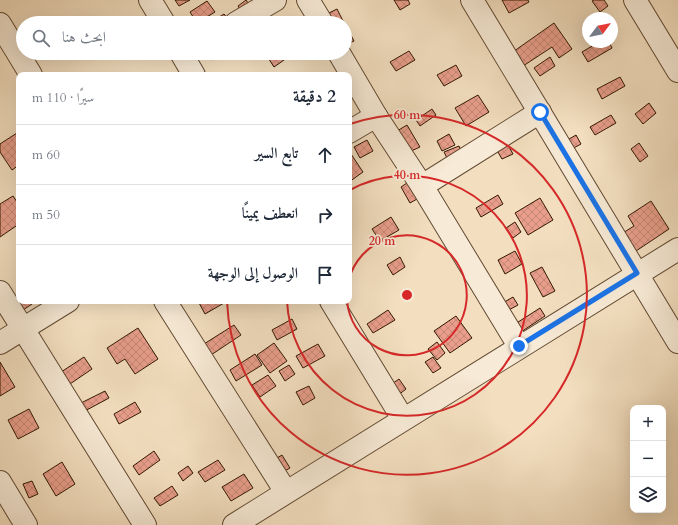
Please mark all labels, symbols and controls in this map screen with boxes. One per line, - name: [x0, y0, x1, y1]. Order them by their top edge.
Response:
- north arrow: [582, 12, 618, 48]
- search box: [16, 16, 352, 60]
- icon: search: [30, 27, 52, 49]
- text: ابحث هنا: [62, 27, 106, 47]
- text: 2 دقيقة: [293, 85, 336, 108]
- text: سيرًا · 110 m: [32, 89, 94, 107]
- route start: [531, 103, 549, 121]
- text: 60 m: [394, 107, 421, 123]
- text: تابع السير: [255, 143, 298, 163]
- icon: ahead: [314, 144, 336, 166]
- text: 60 m: [32, 146, 60, 164]
- text: 40 m: [394, 167, 421, 183]
- text: انعطف يمينًا: [242, 203, 298, 223]
- icon: right: [314, 204, 336, 226]
- text: 50 m: [32, 206, 60, 224]
- text: 20 m: [369, 233, 396, 249]
- text: الوصول إلى الوجهة: [208, 263, 298, 283]
- icon: arrive: [314, 264, 336, 286]
- centre of rings: [400, 288, 414, 302]
- route end: [510, 337, 528, 355]
- map controls: [630, 405, 666, 513]
- button: +: [630, 405, 666, 441]
- button: −: [630, 441, 666, 477]
- button: layers: [630, 477, 666, 513]

